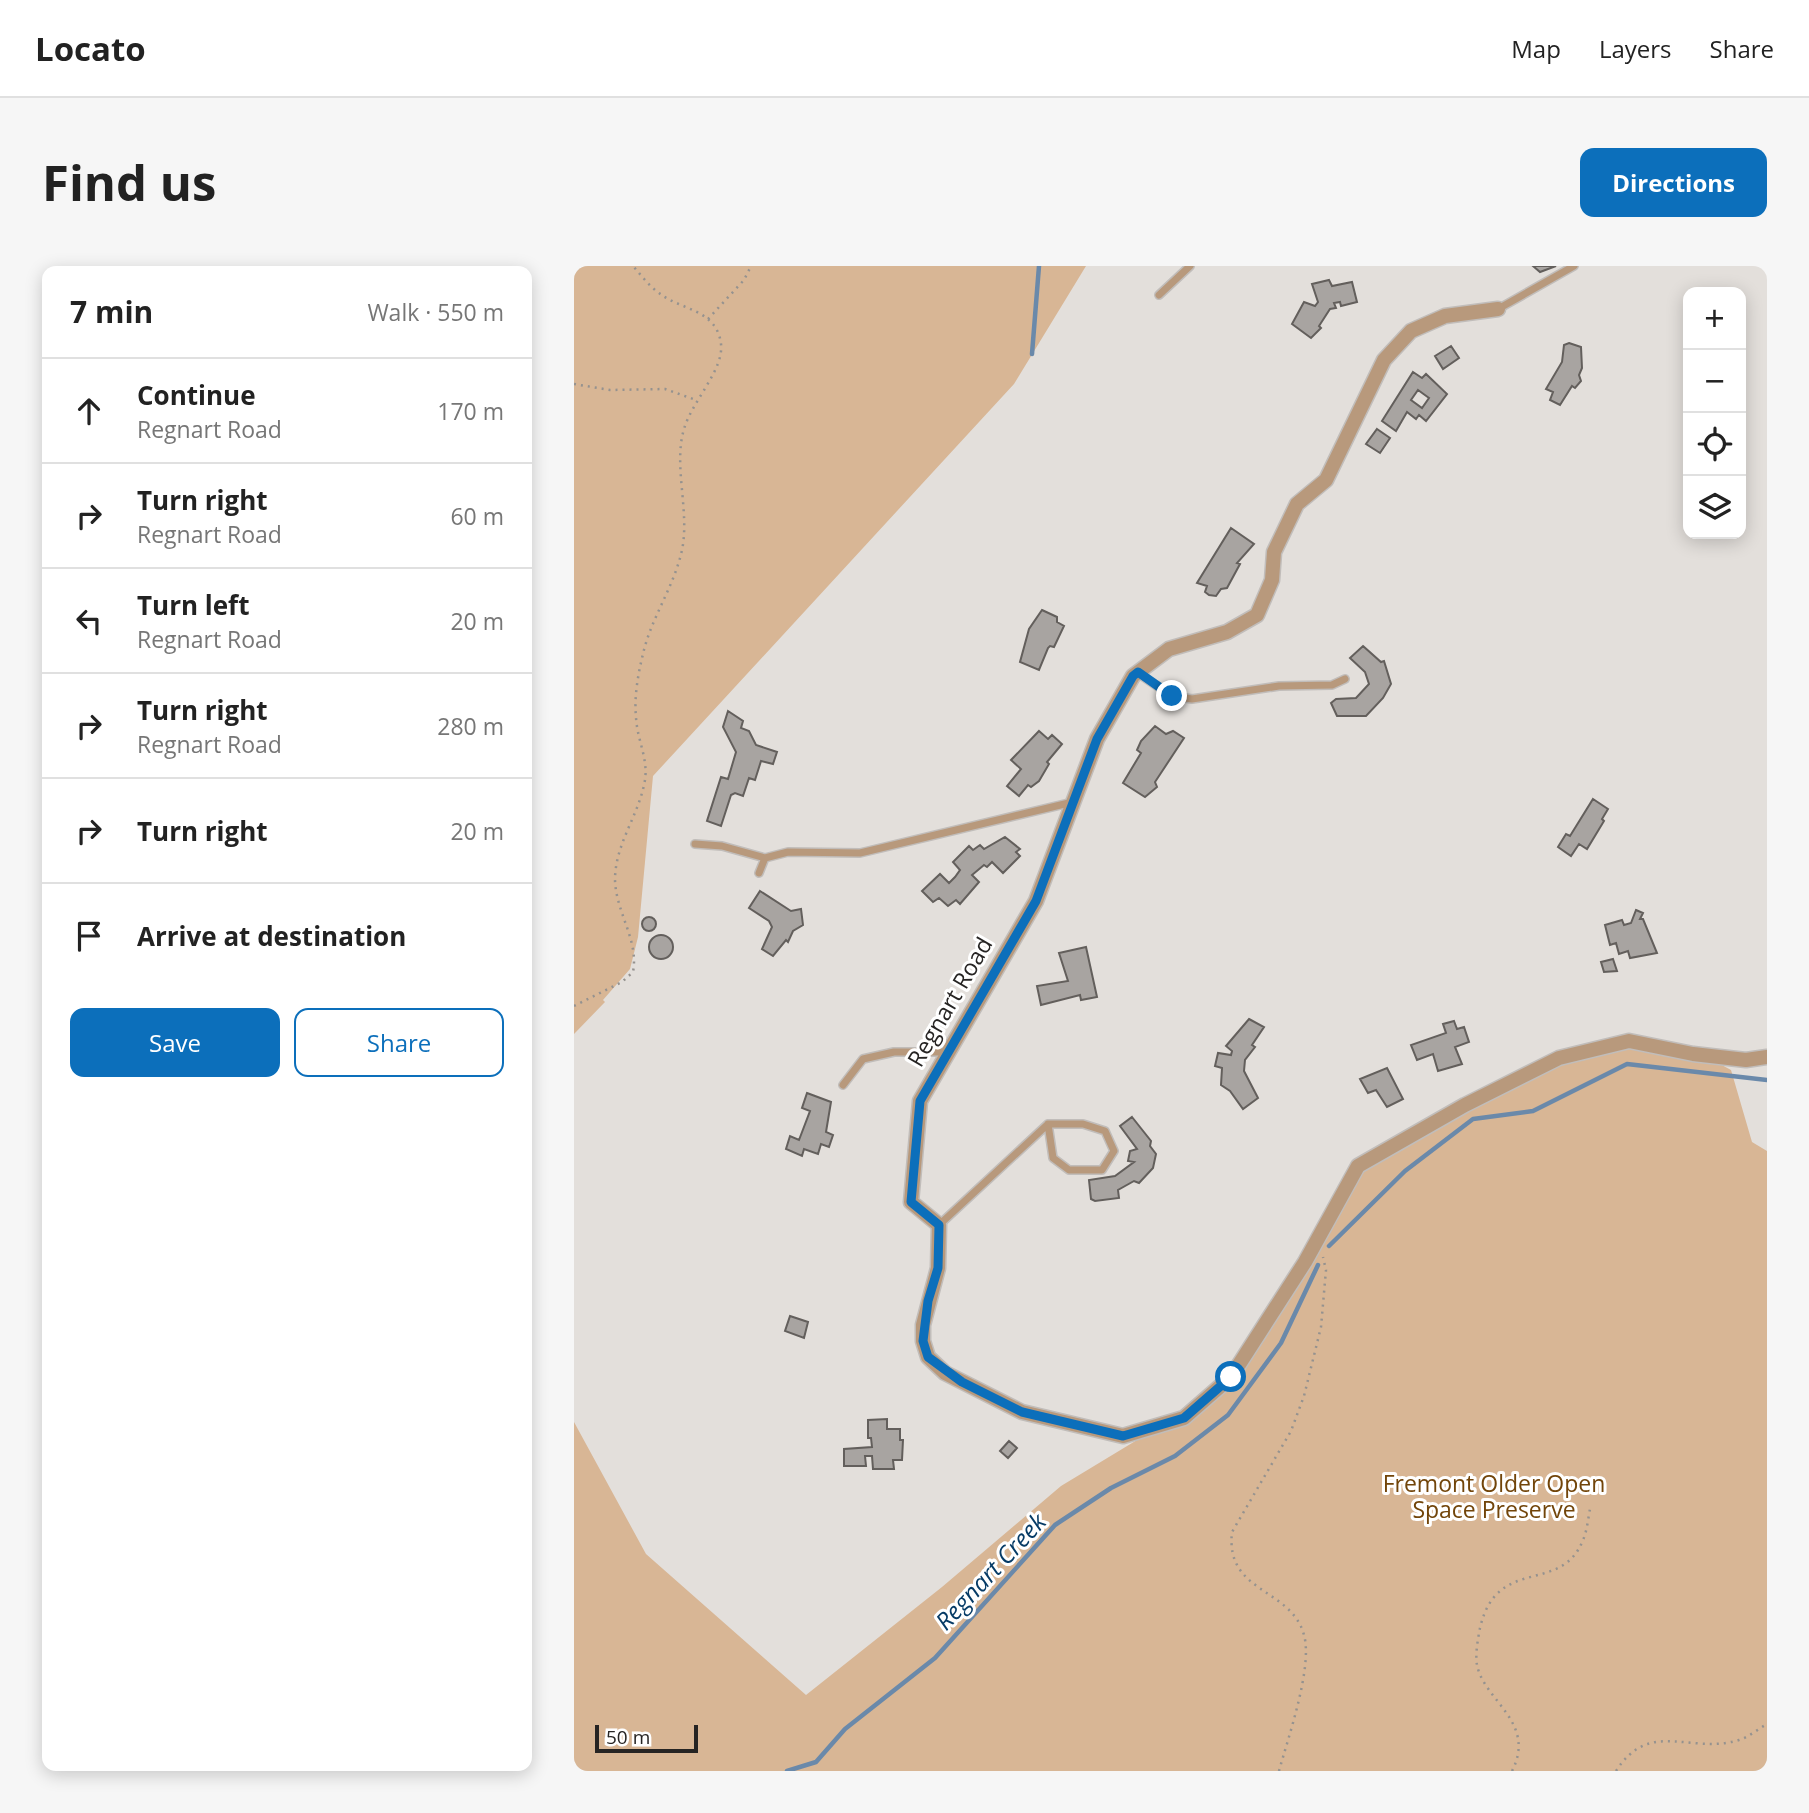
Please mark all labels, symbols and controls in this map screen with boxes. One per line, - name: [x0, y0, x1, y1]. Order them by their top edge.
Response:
- text: Locato: [35, 26, 146, 71]
- text: Map: [1511, 32, 1561, 65]
- text: Layers: [1599, 32, 1672, 65]
- text: Share: [1710, 32, 1774, 65]
- button: Directions: [1580, 148, 1767, 217]
- text: Find us: [42, 149, 216, 215]
- map controls: [1683, 287, 1746, 539]
- button: +: [1683, 287, 1746, 350]
- text: 7 min: [70, 291, 153, 332]
- text: Walk · 550 m: [367, 296, 504, 328]
- button: −: [1683, 350, 1746, 413]
- text: Continue: [137, 377, 256, 413]
- icon: ahead: [70, 392, 108, 430]
- text: 170 m: [437, 395, 504, 427]
- text: Regnart Road: [137, 413, 282, 445]
- button: locate: [1683, 413, 1746, 476]
- button: layers: [1683, 476, 1746, 539]
- text: Turn right: [137, 482, 268, 518]
- icon: right: [70, 497, 108, 535]
- text: 60 m: [450, 500, 504, 532]
- text: Regnart Road: [137, 518, 282, 550]
- text: Turn left: [137, 587, 249, 623]
- icon: left: [70, 602, 108, 640]
- text: 20 m: [450, 605, 504, 637]
- text: Regnart Road: [137, 623, 282, 655]
- route end: [1156, 680, 1187, 711]
- text: Turn right: [137, 692, 268, 728]
- icon: right: [70, 707, 108, 745]
- text: 280 m: [437, 710, 504, 742]
- text: Regnart Road: [137, 728, 282, 760]
- icon: right: [70, 812, 108, 850]
- text: Turn right: [137, 813, 268, 849]
- text: 20 m: [450, 815, 504, 847]
- icon: arrive: [70, 917, 108, 955]
- text: Arrive at destination: [137, 918, 406, 954]
- street label: Regnart Road: [899, 931, 999, 1072]
- button: Save: [70, 1008, 280, 1077]
- button: Share: [294, 1008, 504, 1077]
- route start: [1215, 1361, 1246, 1392]
- park label: Fremont Older Open Space Preserve: [1383, 1467, 1605, 1525]
- water label: Regnart Creek: [927, 1505, 1053, 1636]
- scale bar: [595, 1722, 698, 1754]
- text: 50 m: [606, 1724, 650, 1750]

